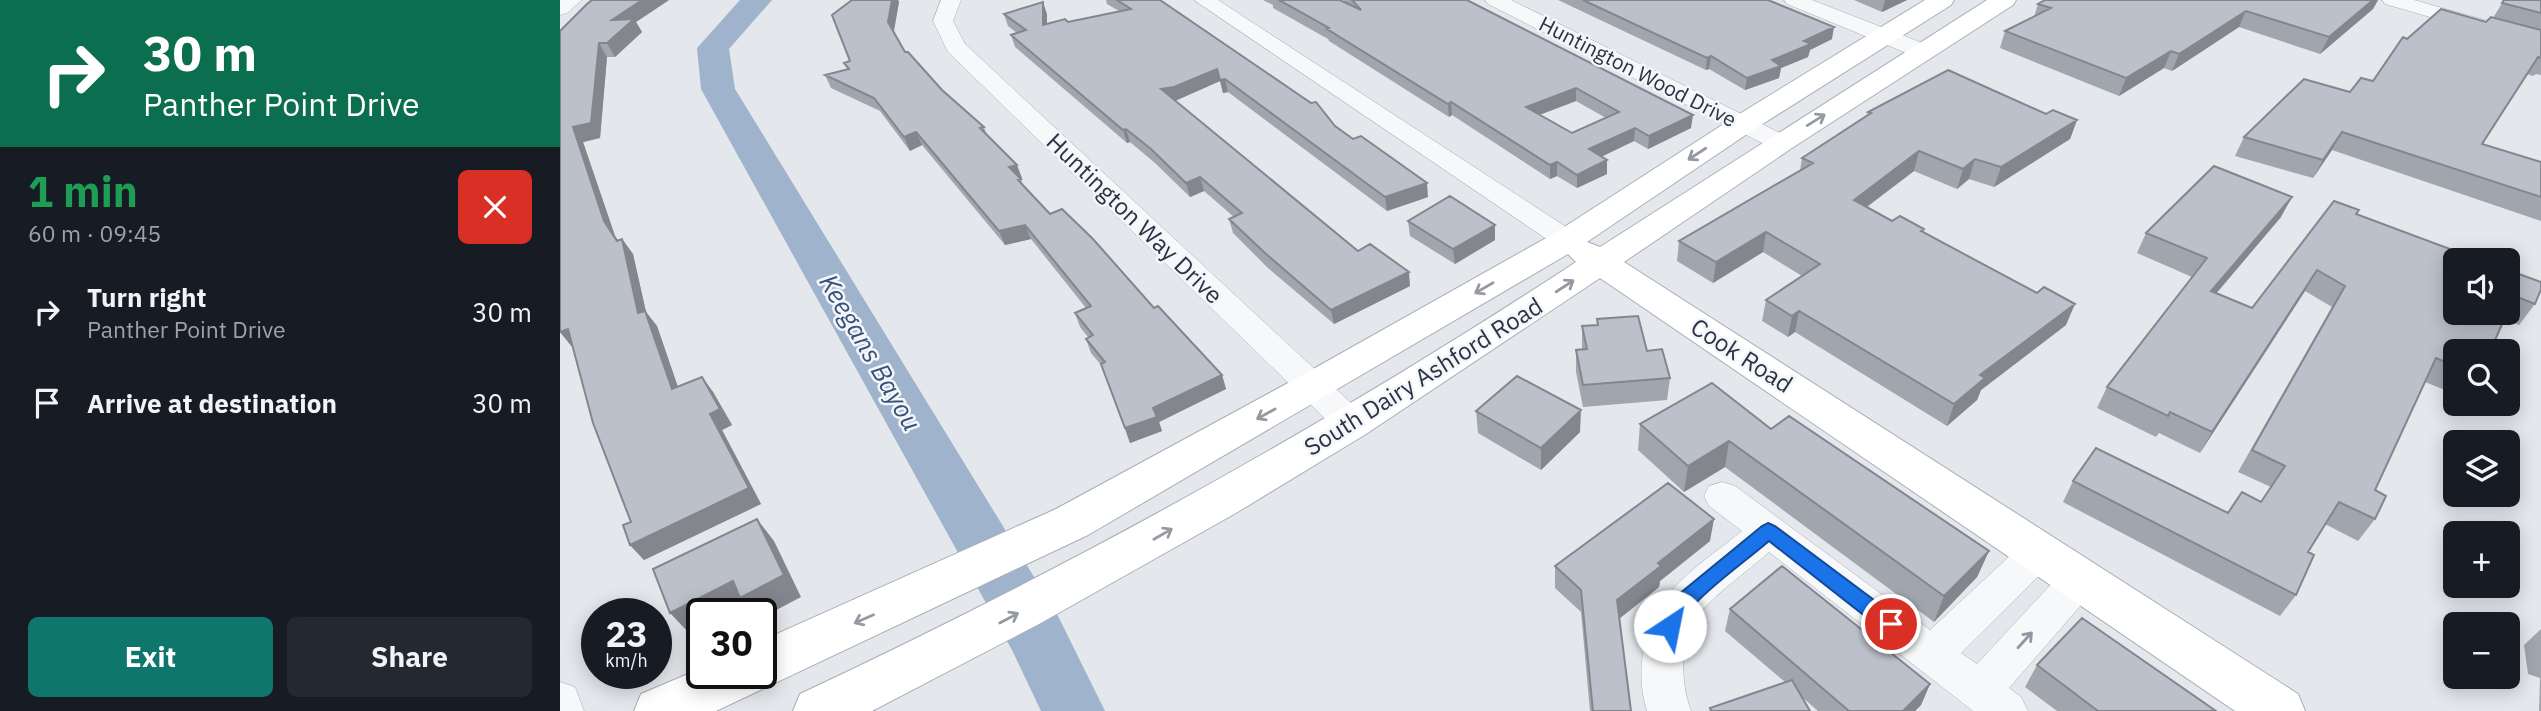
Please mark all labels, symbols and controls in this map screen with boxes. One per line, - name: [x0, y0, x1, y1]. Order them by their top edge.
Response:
- street label: Huntington Wood Drive: [1534, 9, 1742, 133]
- text: 30 m: [143, 21, 257, 84]
- icon: right: [28, 28, 119, 119]
- text: Panther Point Drive: [143, 83, 420, 125]
- one-way arrow: [1806, 113, 1826, 127]
- street label: Huntington Way Drive: [1040, 125, 1230, 311]
- one-way arrow: [1688, 147, 1708, 161]
- text: 1 min: [28, 164, 138, 219]
- button: close: [458, 170, 532, 244]
- text: 60 m · 09:45: [28, 218, 161, 248]
- map controls: [2443, 248, 2520, 689]
- button: sound: [2443, 248, 2520, 325]
- water label: Keegans Bayou: [812, 268, 930, 436]
- one-way arrow: [1555, 279, 1575, 293]
- text: Turn right: [87, 280, 206, 314]
- one-way arrow: [1475, 281, 1495, 295]
- street label: South Dairy Ashford Road: [1298, 289, 1548, 463]
- icon: right: [28, 293, 66, 331]
- text: 30 m: [472, 295, 532, 329]
- street label: Cook Road: [1685, 310, 1799, 400]
- text: Panther Point Drive: [87, 314, 286, 344]
- button: search: [2443, 339, 2520, 416]
- icon: arrive: [28, 384, 66, 422]
- text: Arrive at destination: [87, 386, 337, 420]
- text: 30 m: [472, 386, 532, 420]
- one-way arrow: [1256, 407, 1276, 421]
- button: layers: [2443, 430, 2520, 507]
- button: +: [2443, 521, 2520, 598]
- one-way arrow: [1153, 526, 1173, 540]
- position arrow: [1633, 589, 1707, 663]
- pin: [1861, 594, 1921, 654]
- speed limit sign: 30: [686, 598, 777, 689]
- icon: arrive: [1872, 605, 1910, 643]
- one-way arrow: [998, 610, 1019, 624]
- text: 23: [605, 611, 648, 657]
- button: −: [2443, 612, 2520, 689]
- one-way arrow: [854, 613, 875, 626]
- button: Exit: [28, 617, 273, 697]
- button: Share: [287, 617, 532, 697]
- one-way arrow: [2017, 631, 2033, 649]
- text: km/h: [605, 649, 648, 672]

